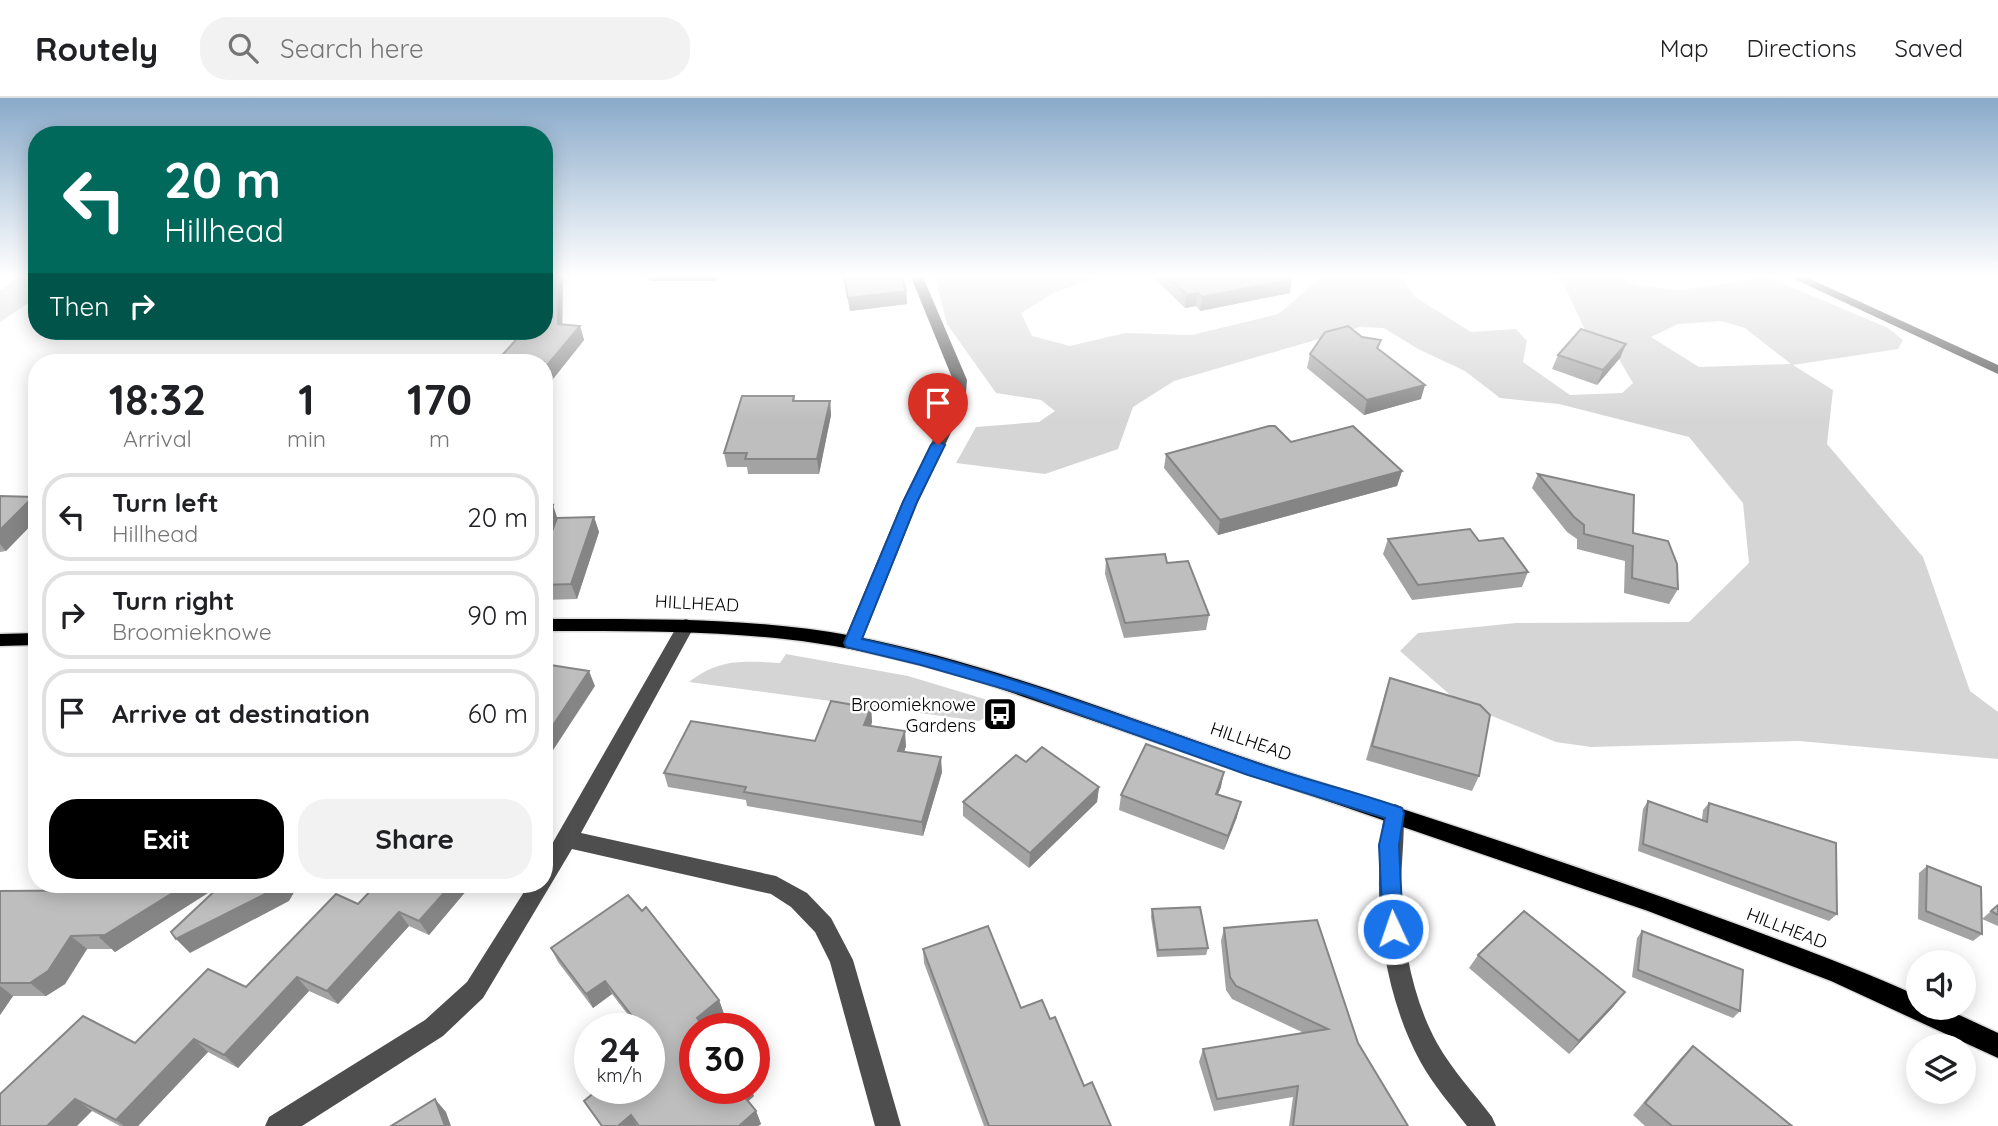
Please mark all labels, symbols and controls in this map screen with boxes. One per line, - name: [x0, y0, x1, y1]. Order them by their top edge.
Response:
- search box: [200, 17, 690, 80]
- text: Routely: [35, 28, 158, 69]
- icon: search: [224, 29, 262, 67]
- text: Search here: [280, 32, 424, 65]
- text: Map: [1660, 33, 1709, 63]
- text: Directions: [1747, 33, 1857, 63]
- text: Saved: [1895, 33, 1963, 63]
- text: 20 m: [164, 149, 281, 210]
- icon: left: [49, 154, 140, 245]
- text: Hillhead: [164, 210, 284, 250]
- icon: right: [123, 287, 161, 325]
- text: Then: [49, 290, 109, 323]
- text: 18:32: [109, 373, 206, 426]
- text: 1: [298, 373, 315, 426]
- text: 170: [407, 373, 472, 426]
- pin: [908, 373, 968, 445]
- icon: arrive: [919, 384, 957, 422]
- text: Arrival: [123, 424, 192, 453]
- text: min: [287, 424, 326, 453]
- text: m: [429, 424, 450, 453]
- text: Turn left: [112, 486, 219, 519]
- icon: left: [53, 498, 91, 536]
- text: 20 m: [467, 501, 528, 534]
- text: Hillhead: [112, 519, 198, 548]
- text: Turn right: [112, 584, 234, 617]
- street label: HILLHEAD: [654, 589, 740, 617]
- icon: right: [53, 596, 91, 634]
- text: 90 m: [467, 599, 528, 632]
- text: Broomieknowe: [112, 617, 272, 646]
- place label: Broomieknowe Gardens: [851, 693, 976, 737]
- icon: arrive: [53, 694, 91, 732]
- bus stop icon: Broomieknowe Gardens: [981, 695, 1019, 733]
- text: Arrive at destination: [112, 697, 370, 730]
- text: 60 m: [468, 697, 528, 730]
- street label: HILLHEAD: [1207, 716, 1295, 766]
- button: Exit: [49, 799, 284, 879]
- button: Share: [298, 799, 532, 879]
- position arrow: [1356, 892, 1430, 966]
- street label: HILLHEAD: [1743, 902, 1831, 954]
- map controls: [1906, 950, 1976, 1104]
- button: sound: [1906, 950, 1976, 1020]
- speed limit sign: 30: [679, 1013, 770, 1104]
- text: 24: [599, 1027, 640, 1071]
- button: layers: [1906, 1034, 1976, 1104]
- text: km/h: [597, 1064, 642, 1087]

